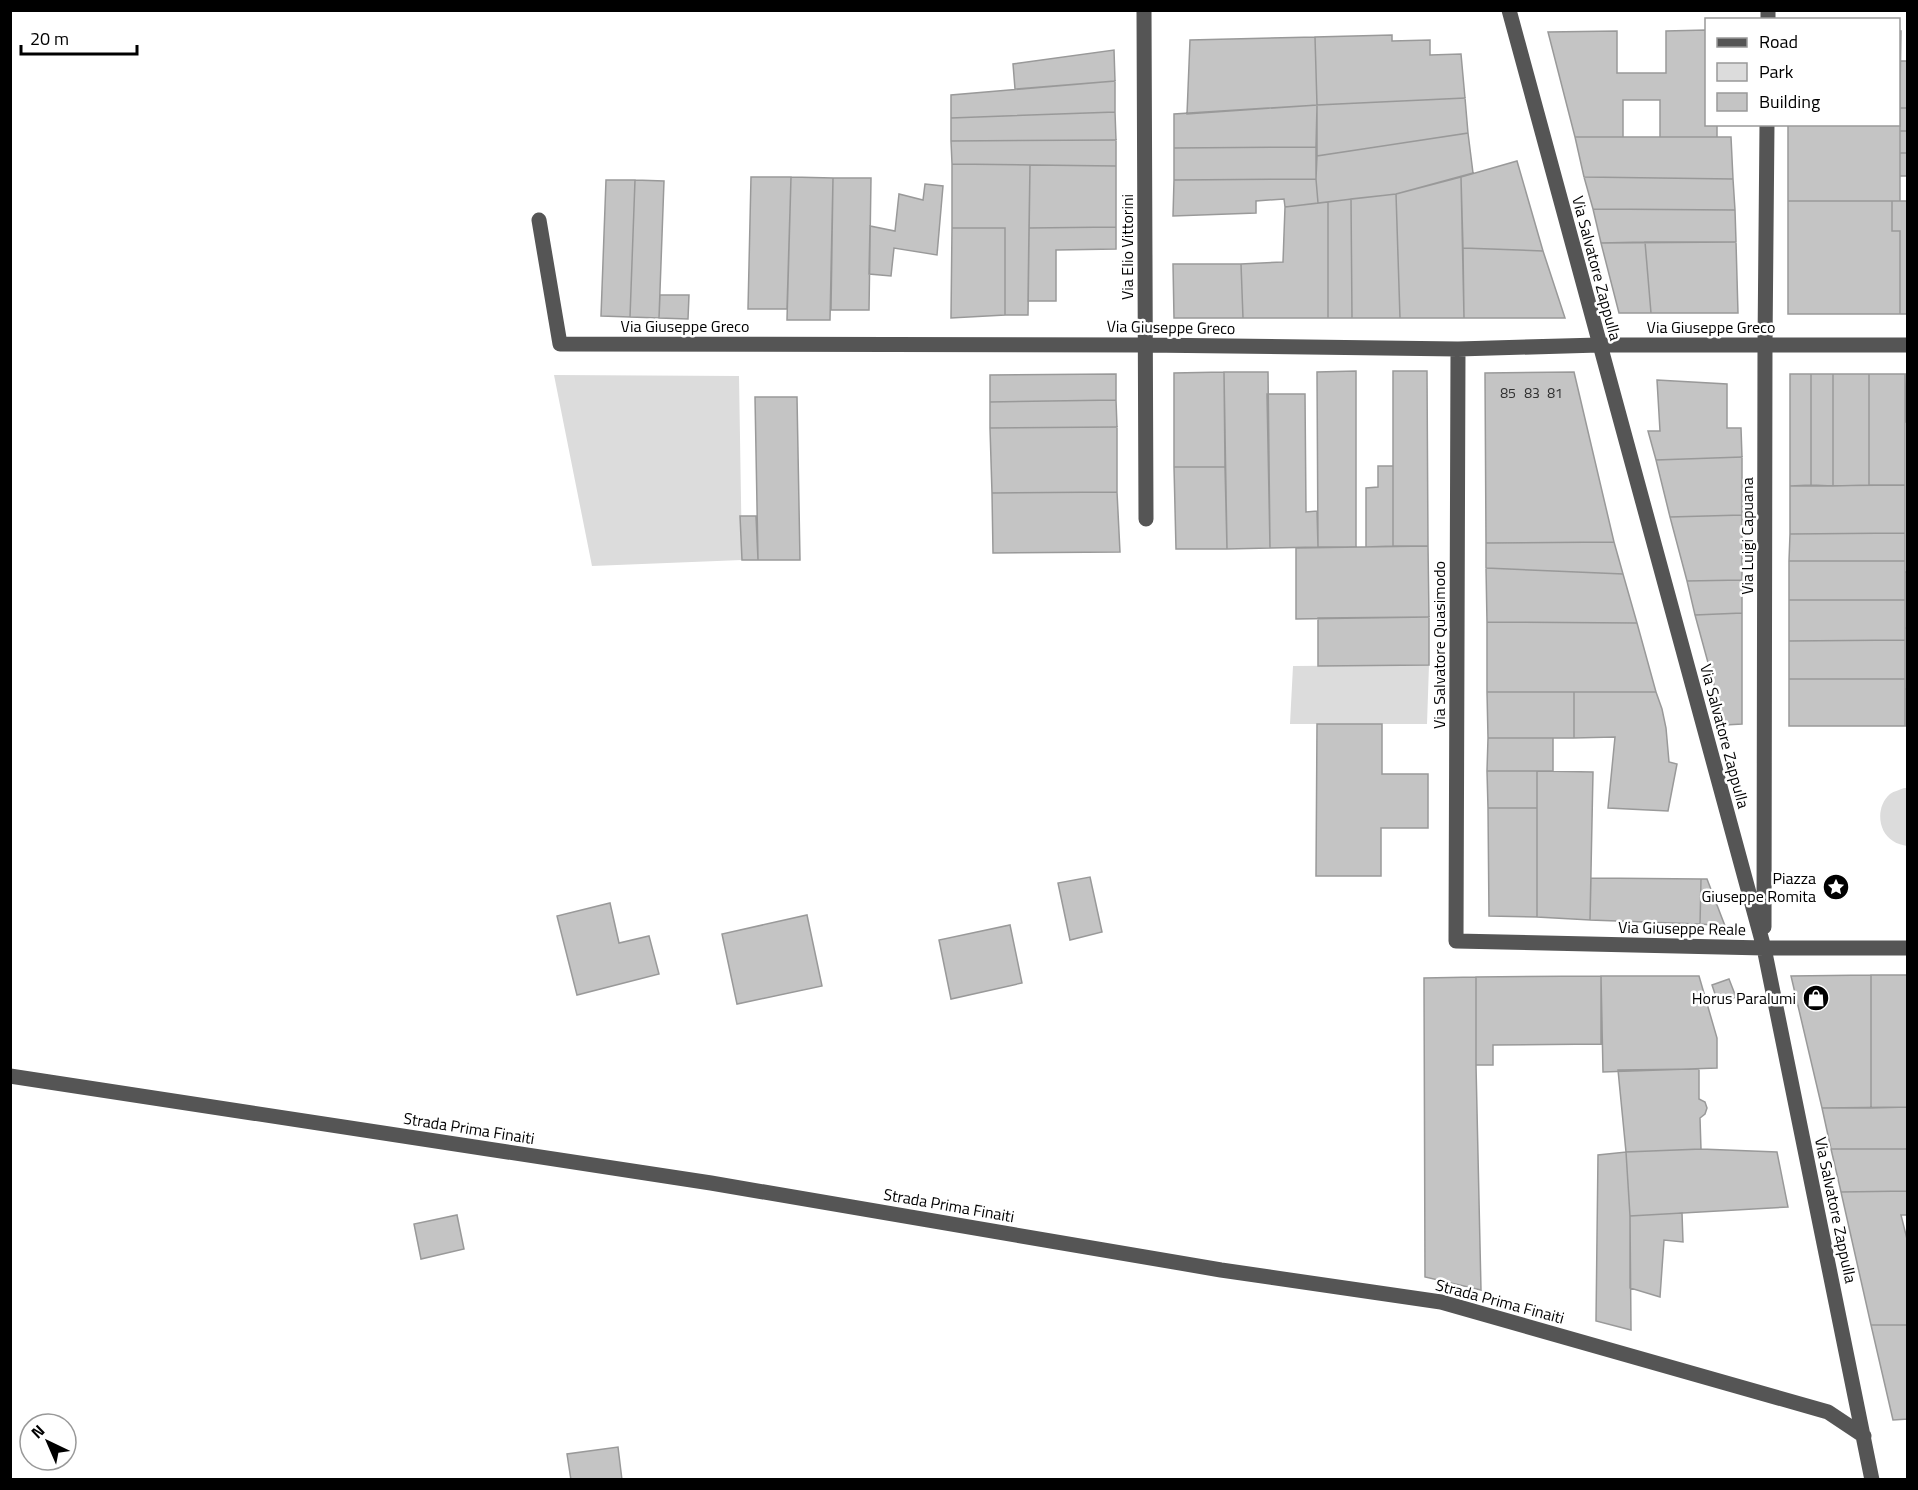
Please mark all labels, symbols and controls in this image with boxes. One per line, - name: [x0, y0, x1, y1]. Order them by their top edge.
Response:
- scale bar: [21, 18, 136, 56]
- legend: [1705, 18, 1900, 126]
- text: 20 m: [30, 25, 69, 52]
- text: Road: [1759, 28, 1798, 55]
- text: Park: [1759, 58, 1794, 85]
- text: Building: [1759, 88, 1820, 115]
- street label: Via Salvatore Zappulla: [1566, 193, 1628, 343]
- street label: Via Elio Vittorini: [1115, 194, 1139, 300]
- street label: Via Giuseppe Greco: [621, 314, 749, 338]
- street label: Via Giuseppe Greco: [1106, 314, 1236, 340]
- street label: Via Giuseppe Greco: [1647, 315, 1775, 339]
- house number: 85: [1500, 382, 1516, 403]
- house number: 83: [1524, 382, 1540, 403]
- house number: 81: [1547, 382, 1563, 403]
- street label: Via Luigi Capuana: [1735, 477, 1759, 595]
- street label: Via Salvatore Quasimodo: [1427, 561, 1451, 729]
- street label: Via Salvatore Zappulla: [1694, 661, 1756, 811]
- place label: Piazza Giuseppe Romita: [1701, 866, 1816, 908]
- place icon: Piazza Giuseppe Romita: [1821, 872, 1851, 902]
- street label: Via Giuseppe Reale: [1618, 915, 1746, 941]
- shop icon: Horus Paralumi: [1801, 983, 1831, 1013]
- place label: Horus Paralumi: [1692, 986, 1796, 1010]
- street label: Strada Prima Finaiti: [402, 1106, 536, 1150]
- street label: Via Salvatore Zappulla: [1809, 1135, 1863, 1285]
- street label: Strada Prima Finaiti: [882, 1182, 1016, 1228]
- street label: Strada Prima Finaiti: [1433, 1272, 1567, 1330]
- north arrow: [18, 1412, 78, 1472]
- text: N: [25, 1419, 50, 1444]

